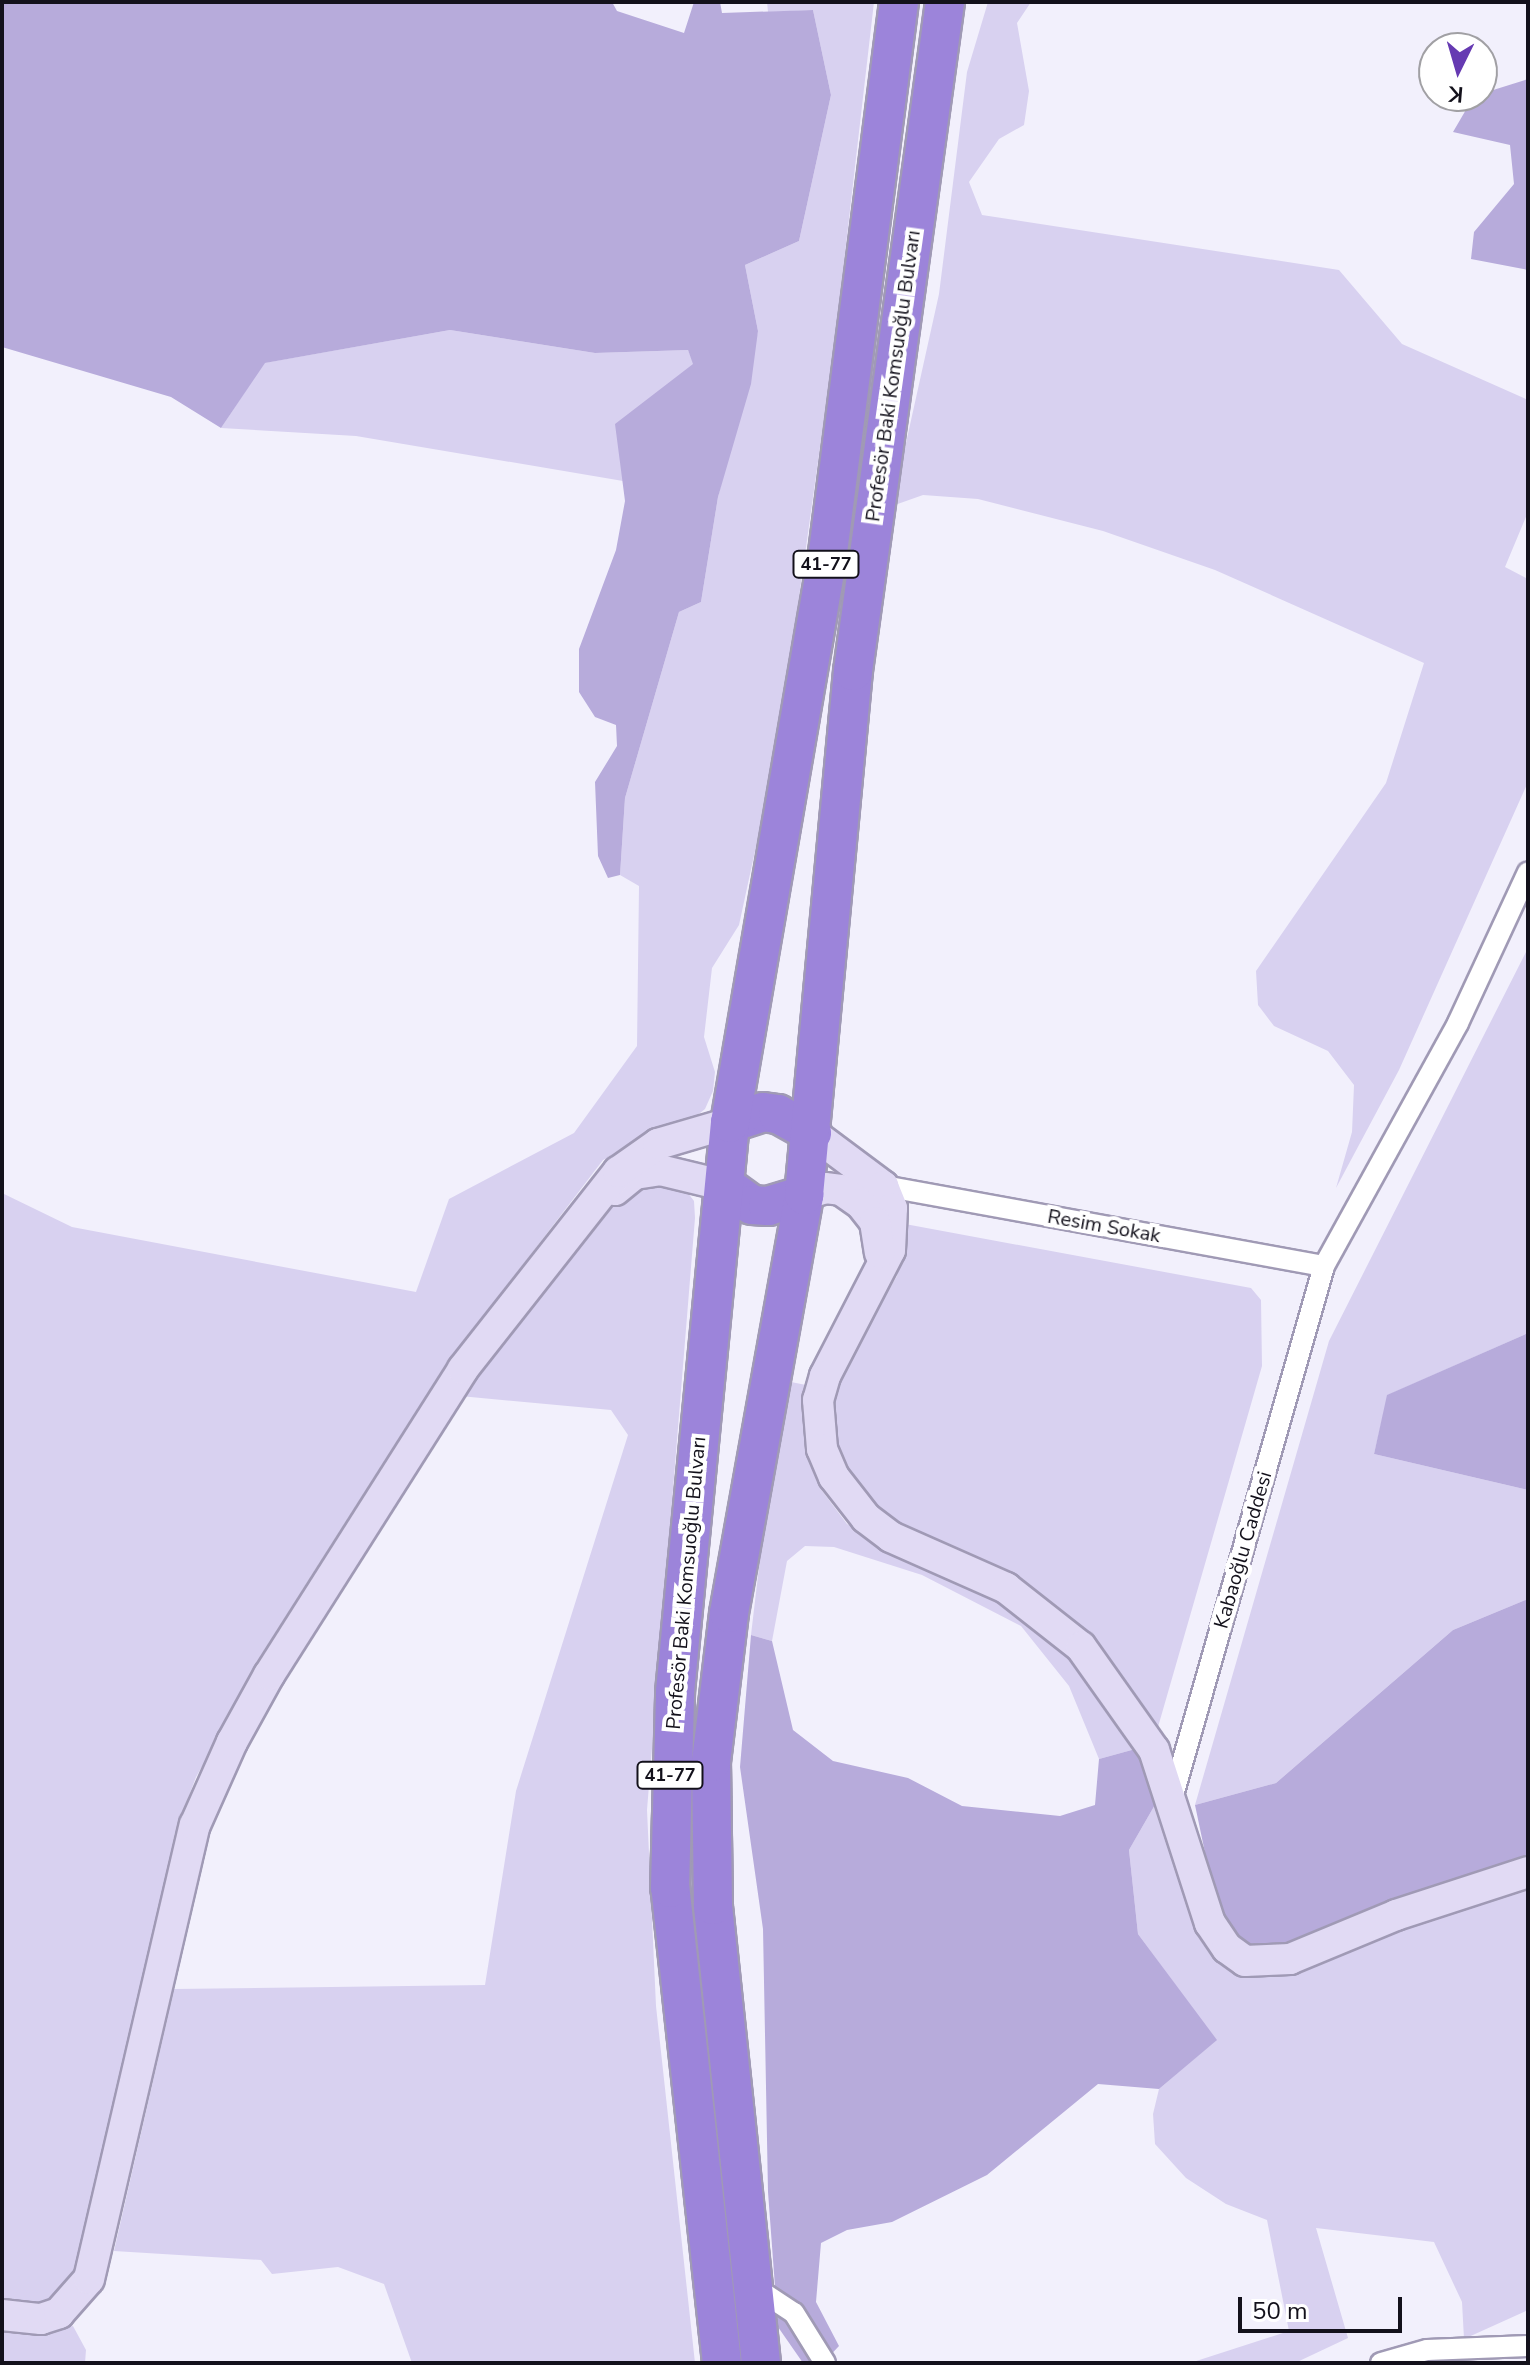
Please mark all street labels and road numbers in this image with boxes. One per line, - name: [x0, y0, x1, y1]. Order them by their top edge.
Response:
- street label: Profesör Baki Komsuoğlu Bulvarı: [861, 229, 925, 523]
- road number: 41-77: [792, 550, 860, 578]
- street label: Resim Sokak: [1046, 1204, 1162, 1248]
- street label: Profesör Baki Komsuoğlu Bulvarı: [661, 1436, 711, 1730]
- street label: Kabaoğlu Caddesi: [1209, 1469, 1277, 1631]
- road number: 41-77: [636, 1761, 704, 1789]

